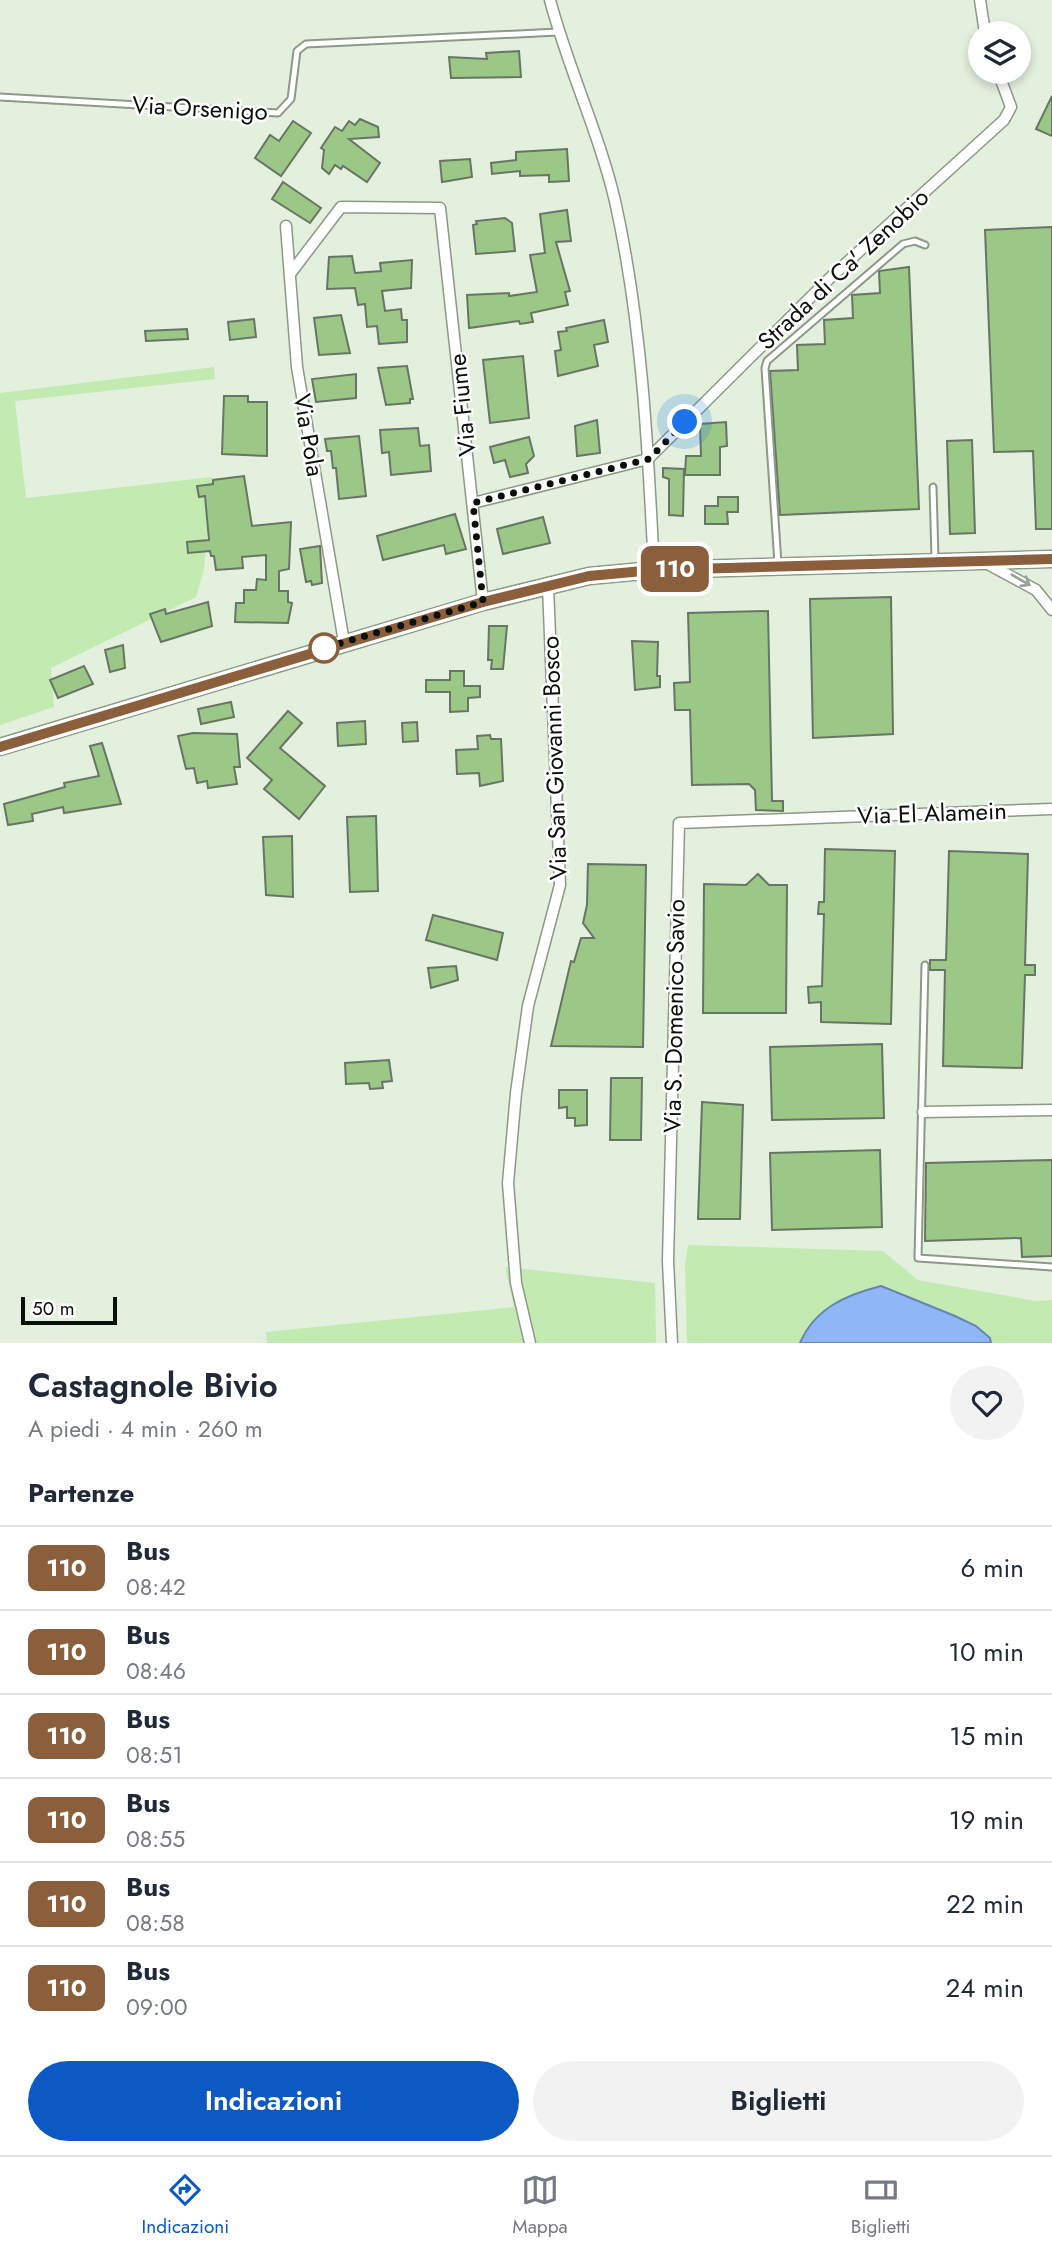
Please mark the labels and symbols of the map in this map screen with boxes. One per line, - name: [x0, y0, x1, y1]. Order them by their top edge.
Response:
- street label: Via Orsenigo: [131, 87, 269, 129]
- street label: Strada di Ca' Zenobio: [750, 180, 936, 358]
- street label: Via Fiume: [439, 352, 485, 458]
- street label: Via Pola: [285, 391, 333, 479]
- your location: [667, 404, 702, 439]
- line badge: 110: [635, 546, 715, 592]
- one-way arrow: [1010, 573, 1030, 587]
- unlabelled marker: [309, 633, 339, 663]
- street label: Via San Giovanni Bosco: [532, 635, 576, 881]
- street label: Via El Alamein: [857, 793, 1007, 833]
- street label: Via S. Domenico Savio: [654, 899, 694, 1133]
- scale bar: [21, 1294, 117, 1326]

